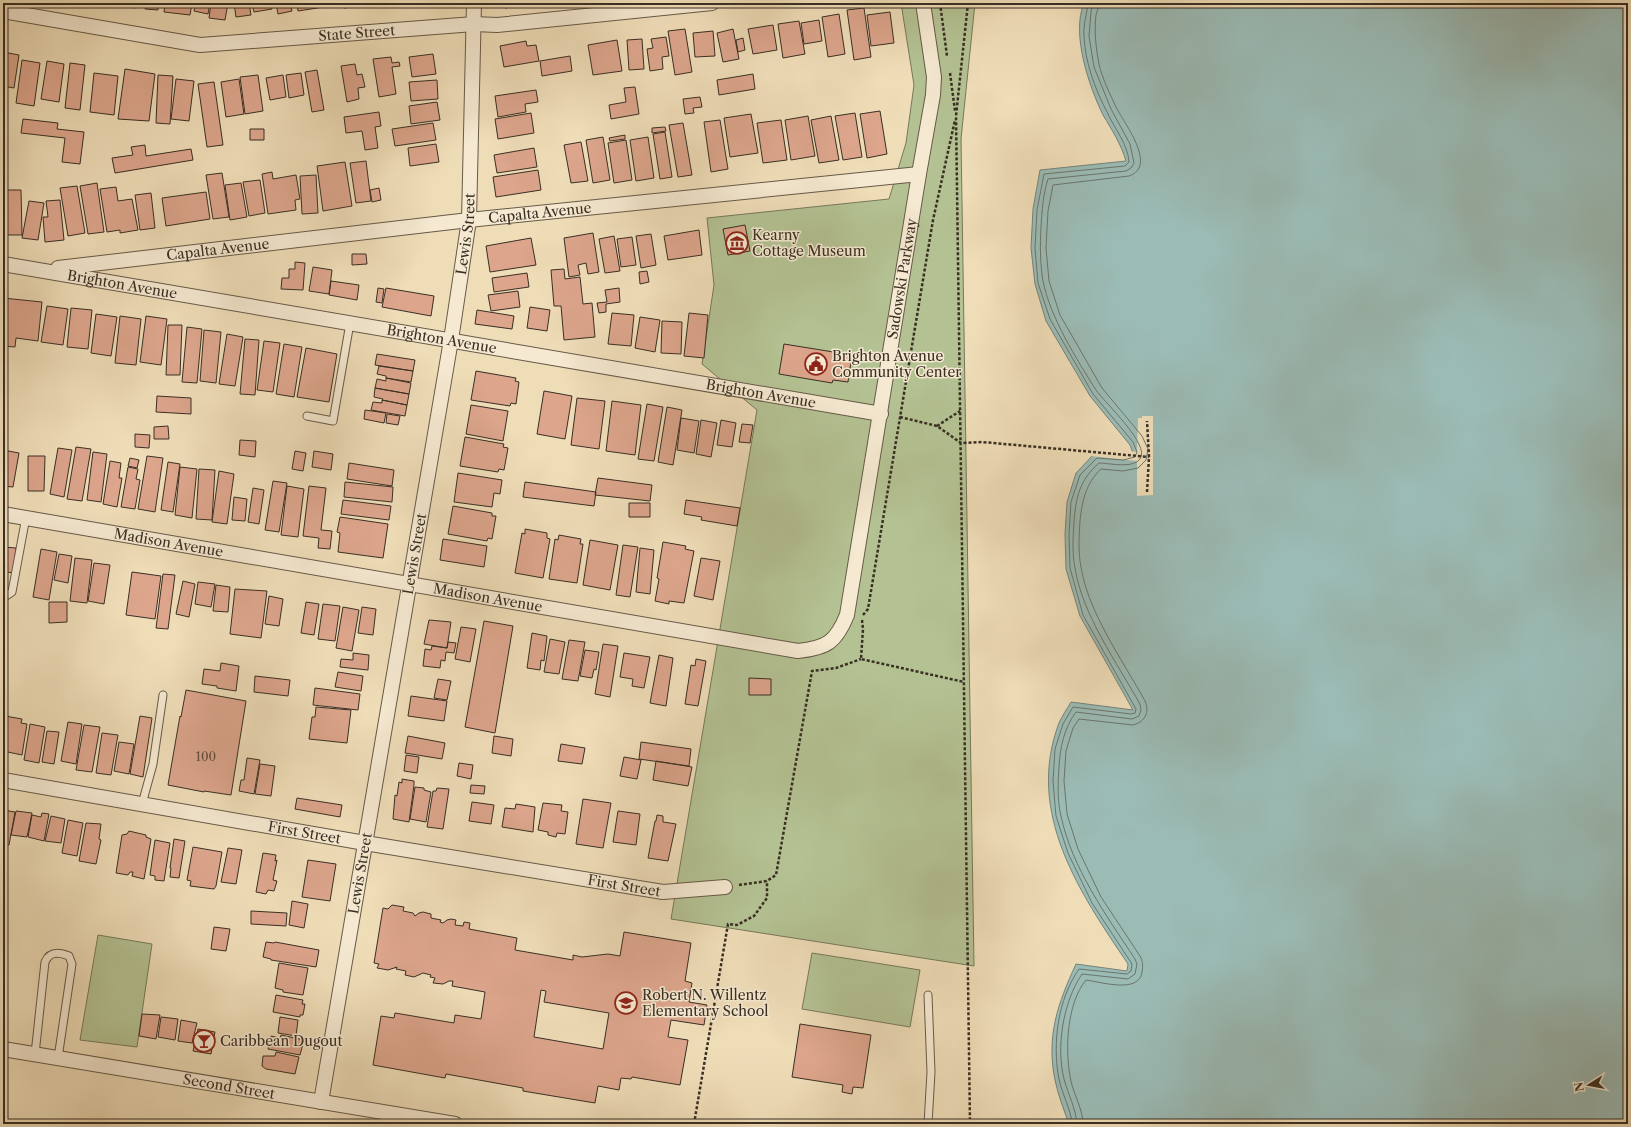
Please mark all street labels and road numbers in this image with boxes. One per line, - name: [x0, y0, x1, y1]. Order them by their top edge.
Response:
- street label: State Street: [318, 21, 396, 45]
- street label: Lewis Street: [452, 193, 479, 276]
- street label: Capalta Avenue: [487, 199, 592, 227]
- street label: Sadowski Parkway: [883, 217, 921, 340]
- street label: Capalta Avenue: [165, 234, 271, 264]
- street label: Brighton Avenue: [66, 266, 179, 303]
- street label: Brighton Avenue: [385, 321, 498, 357]
- street label: Brighton Avenue: [705, 375, 818, 412]
- street label: Lewis Street: [399, 512, 430, 596]
- street label: Madison Avenue: [113, 524, 225, 561]
- street label: Madison Avenue: [432, 579, 544, 616]
- street label: First Street: [267, 817, 342, 848]
- street label: Lewis Street: [344, 831, 376, 915]
- street label: First Street: [586, 871, 662, 900]
- street label: Second Street: [182, 1070, 276, 1103]

